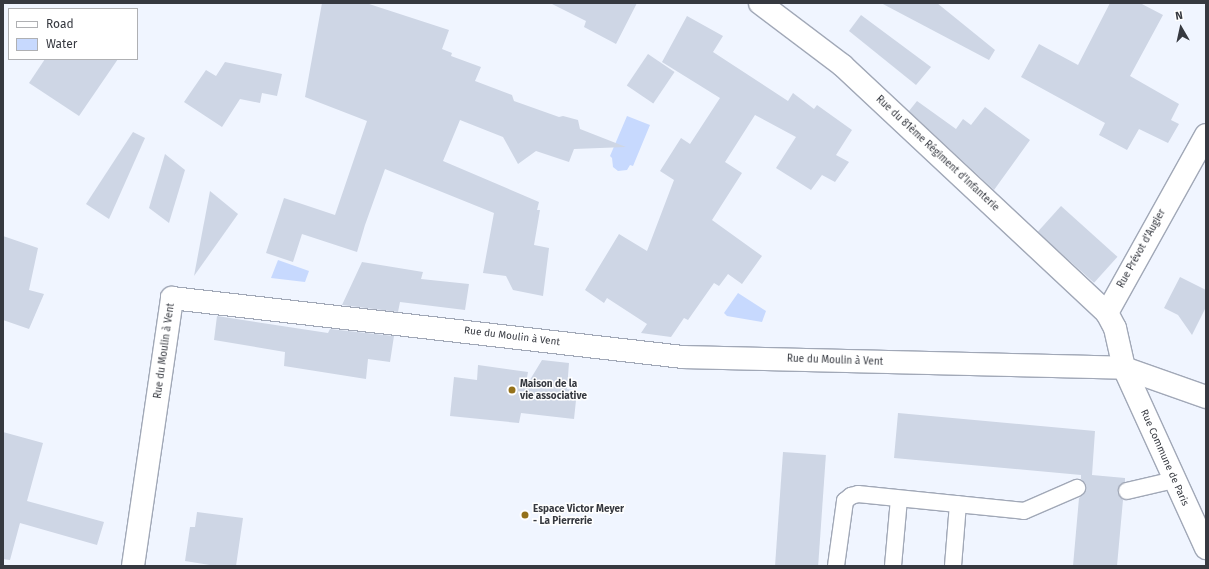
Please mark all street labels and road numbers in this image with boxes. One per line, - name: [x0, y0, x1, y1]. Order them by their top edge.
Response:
- street label: Rue du 81ème Régiment d'Infanterie: [873, 94, 1001, 214]
- street label: Rue Prévot d'Augier: [1115, 207, 1169, 291]
- street label: Rue du Moulin à Vent: [152, 302, 178, 400]
- street label: Rue du Moulin à Vent: [463, 325, 561, 349]
- street label: Rue du Moulin à Vent: [787, 353, 883, 369]
- street label: Rue Commune de Paris: [1137, 408, 1191, 508]

